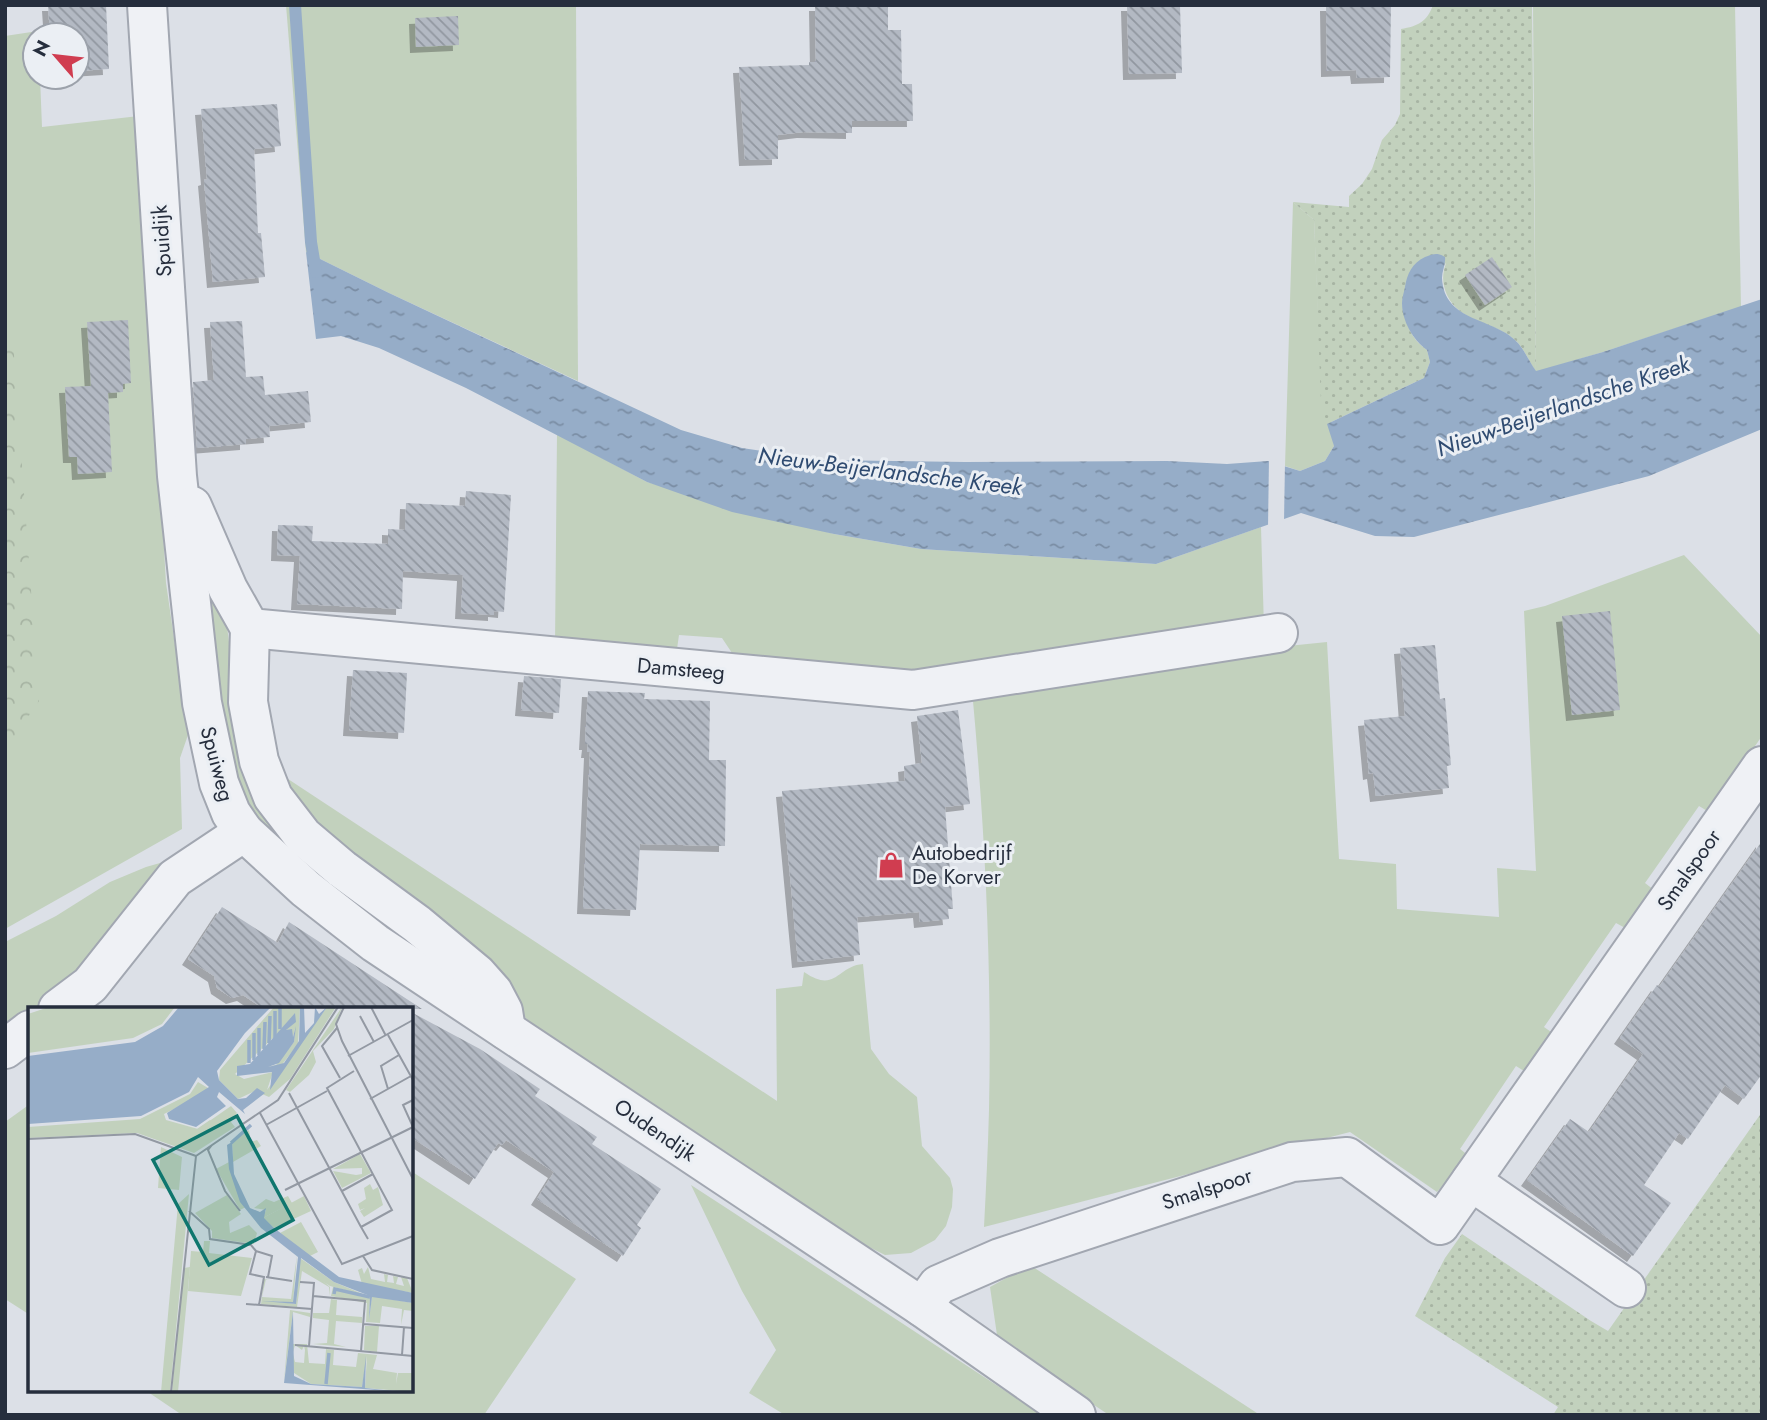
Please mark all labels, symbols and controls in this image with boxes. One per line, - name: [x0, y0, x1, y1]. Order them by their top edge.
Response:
- north arrow: [21, 21, 91, 91]
- text: N: [26, 35, 57, 61]
- street label: Spuidijk: [144, 203, 179, 278]
- water label: Nieuw-Beijerlandsche Kreek: [1432, 346, 1695, 465]
- water label: Nieuw-Beijerlandsche Kreek: [756, 438, 1025, 504]
- street label: Damsteeg: [636, 650, 726, 688]
- street label: Spuiweg: [193, 723, 241, 805]
- street label: Smalspoor: [1650, 822, 1729, 917]
- place label: Autobedrijf De Korver: [912, 838, 1013, 892]
- shop icon: Autobedrijf De Korver: [876, 850, 906, 880]
- inset map: [28, 1007, 413, 1392]
- street label: Oudendijk: [608, 1091, 703, 1169]
- street label: Smalspoor: [1158, 1160, 1257, 1218]

